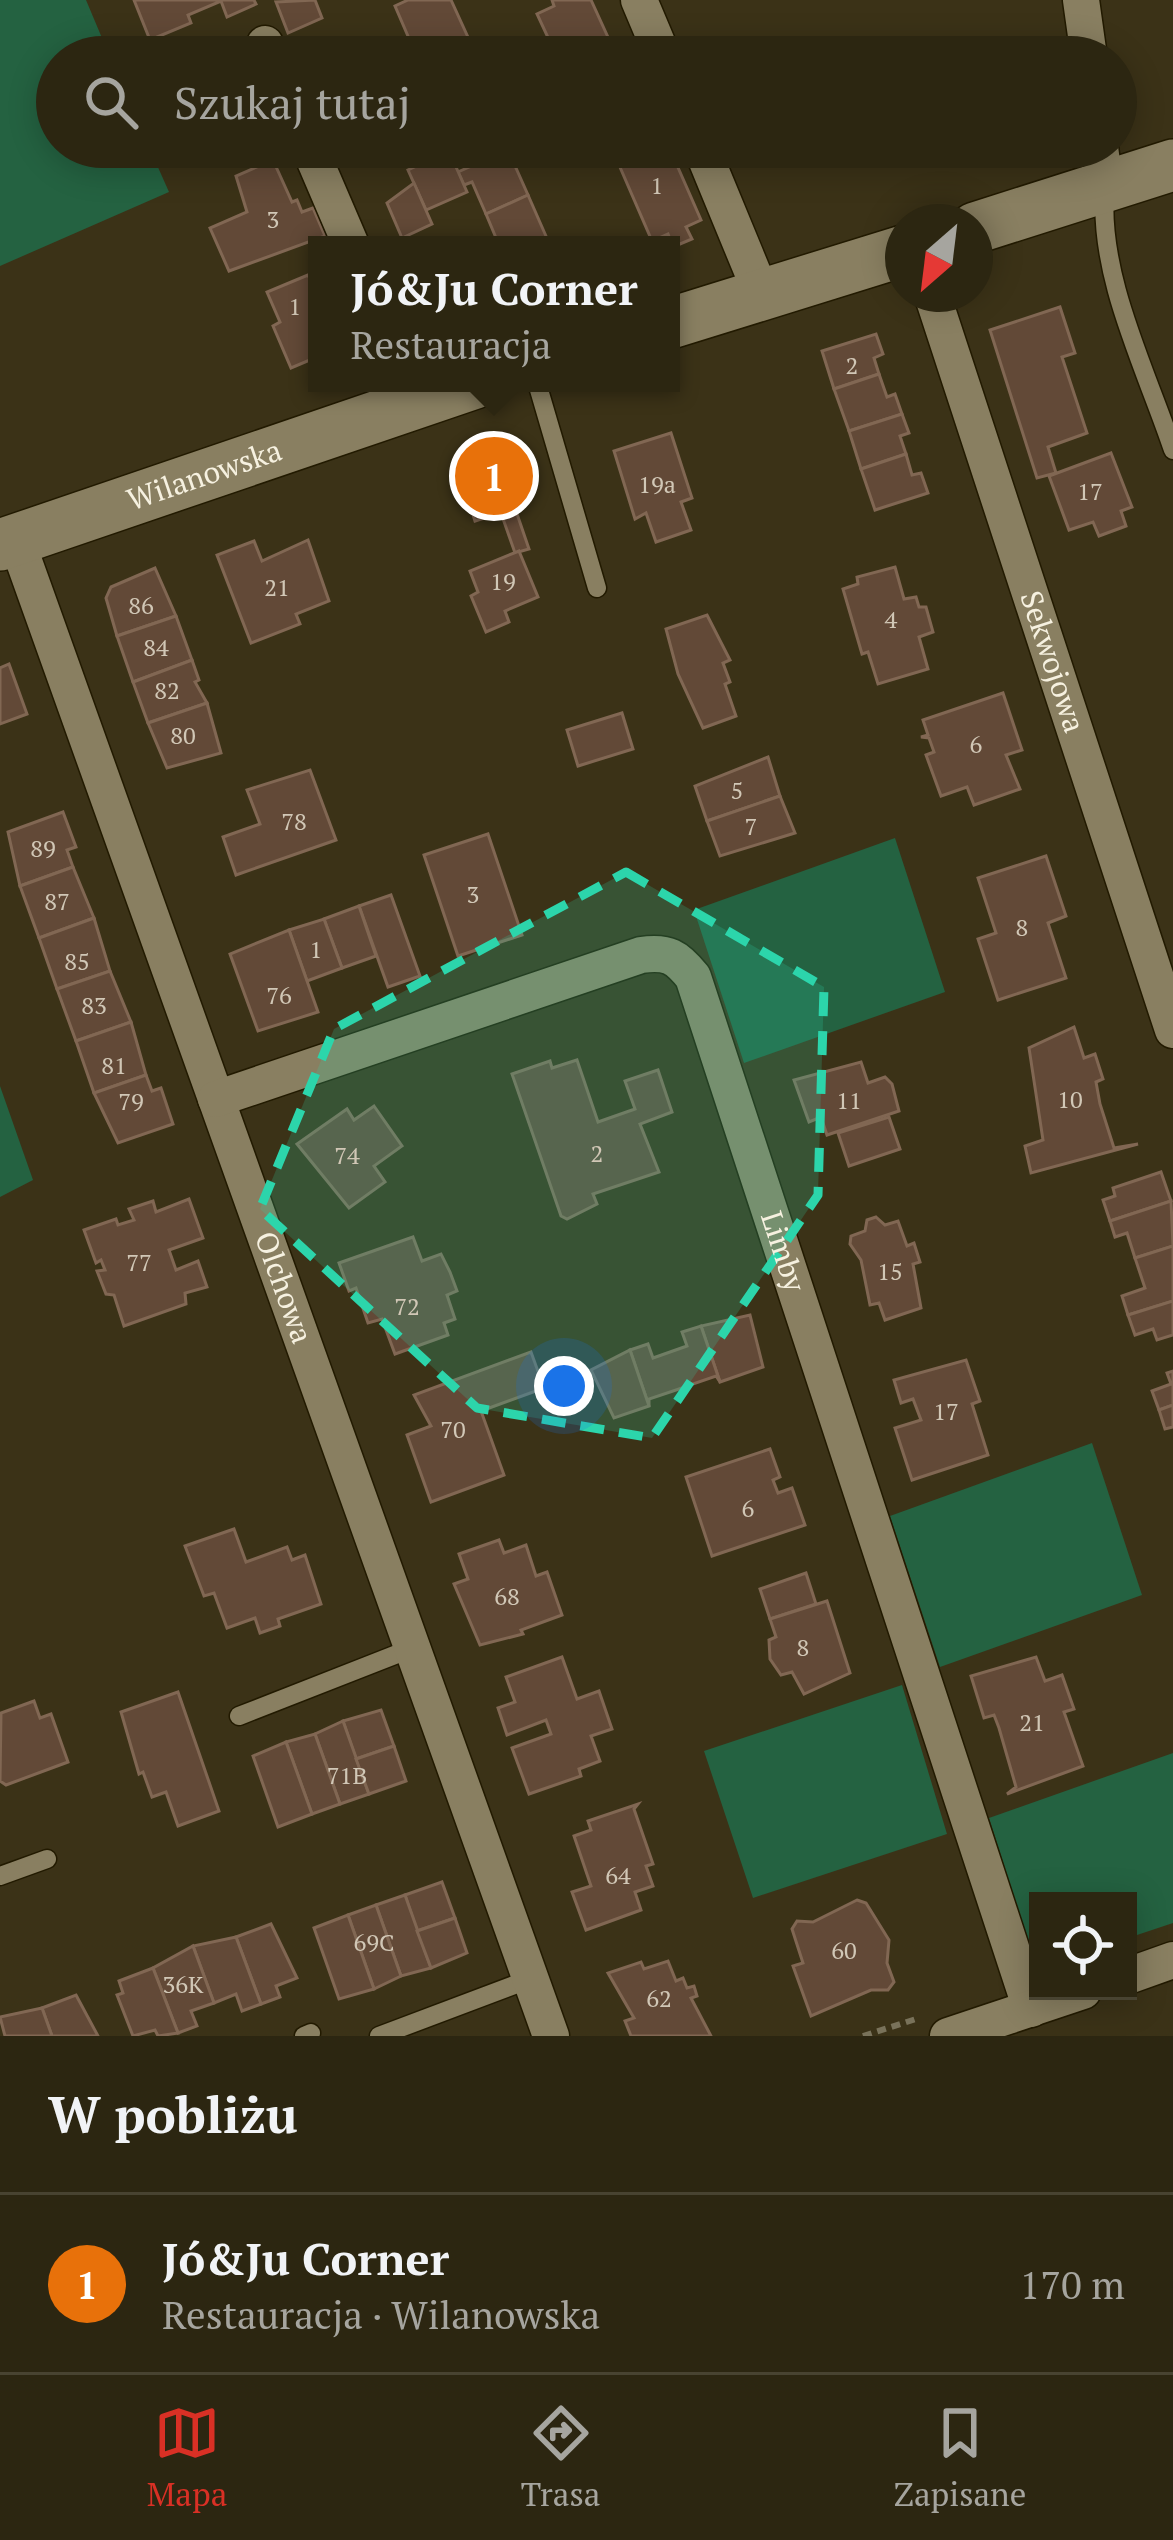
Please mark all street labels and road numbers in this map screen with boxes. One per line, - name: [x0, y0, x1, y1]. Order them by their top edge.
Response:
- street label: Wilanowska: [122, 429, 287, 519]
- street label: Sekwojowa: [1012, 586, 1095, 737]
- street label: Limby: [752, 1206, 816, 1297]
- street label: Olchowa: [246, 1226, 323, 1349]

